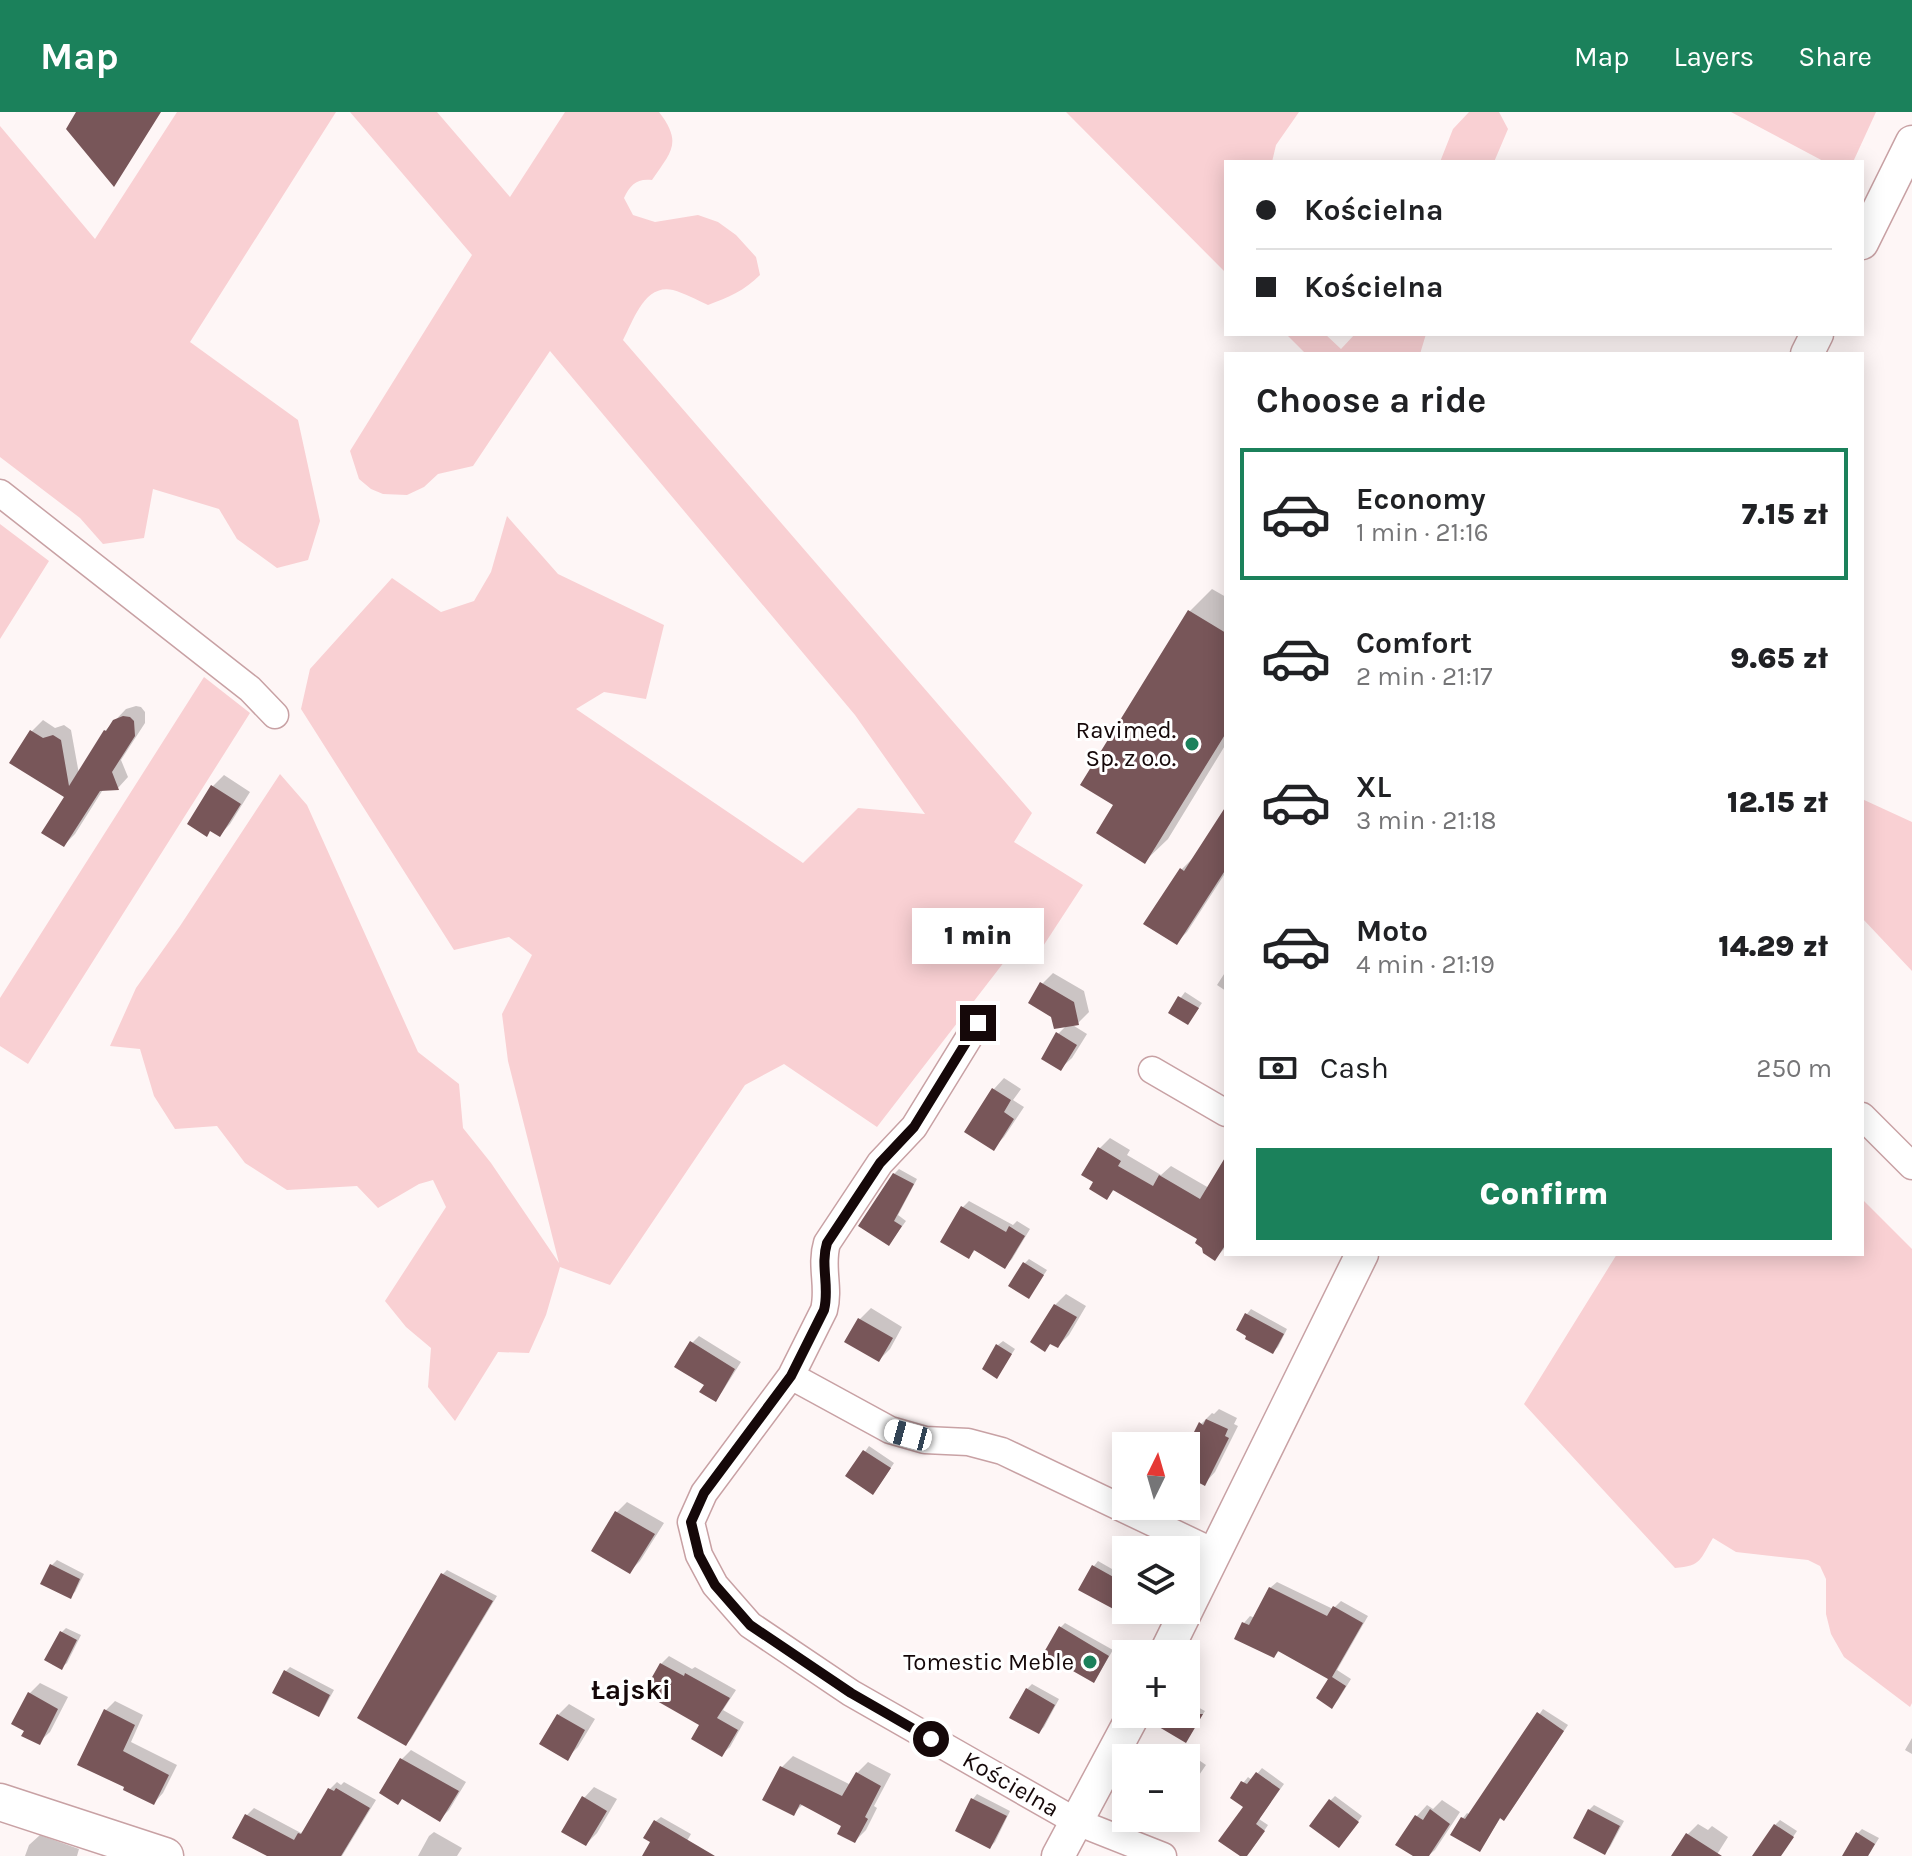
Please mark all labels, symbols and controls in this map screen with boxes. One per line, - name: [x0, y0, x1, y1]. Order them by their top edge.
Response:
- text: Map: [40, 34, 119, 79]
- text: Map: [1574, 40, 1629, 73]
- text: Layers: [1673, 40, 1754, 73]
- text: Share: [1798, 40, 1872, 73]
- text: Kościelna: [1304, 192, 1443, 228]
- text: Kościelna: [1304, 269, 1443, 305]
- text: Choose a ride: [1256, 379, 1486, 421]
- icon: car: [1260, 478, 1332, 550]
- text: Economy: [1356, 481, 1486, 517]
- text: 7.15 zł: [1742, 496, 1828, 532]
- text: 1 min · 21:16: [1356, 517, 1489, 548]
- icon: car: [1260, 622, 1332, 694]
- text: Comfort: [1356, 625, 1472, 661]
- text: 9.65 zł: [1730, 640, 1828, 676]
- text: 2 min · 21:17: [1356, 661, 1492, 692]
- place label: Ravimed. Sp. z o.o.: [1076, 716, 1176, 772]
- marker: Ravimed. Sp. z o.o.: [1183, 735, 1201, 753]
- icon: car: [1260, 766, 1332, 838]
- text: XL: [1356, 769, 1391, 805]
- text: 12.15 zł: [1727, 784, 1828, 820]
- text: 3 min · 21:18: [1356, 805, 1497, 836]
- callout: 1 min: [912, 907, 1044, 963]
- icon: car: [1260, 910, 1332, 982]
- text: Moto: [1356, 913, 1428, 949]
- text: 1 min: [944, 920, 1012, 951]
- text: 14.29 zł: [1718, 928, 1828, 964]
- text: 4 min · 21:19: [1356, 949, 1495, 980]
- route end: [960, 1005, 996, 1041]
- icon: cash: [1256, 1046, 1300, 1090]
- text: Cash: [1320, 1050, 1389, 1086]
- text: 250 m: [1756, 1053, 1832, 1084]
- button: Confirm: [1256, 1148, 1832, 1240]
- car: [882, 1417, 934, 1453]
- north arrow: [1112, 1432, 1200, 1520]
- map controls: [1112, 1432, 1200, 1832]
- button: layers: [1112, 1536, 1200, 1624]
- button: +: [1112, 1640, 1200, 1728]
- place label: Tomestic Meble: [903, 1648, 1074, 1676]
- marker: Tomestic Meble: [1081, 1653, 1099, 1671]
- district label: Łajski: [591, 1673, 671, 1706]
- route start: [913, 1721, 949, 1757]
- button: −: [1112, 1744, 1200, 1832]
- street label: Kościelna: [958, 1745, 1064, 1823]

